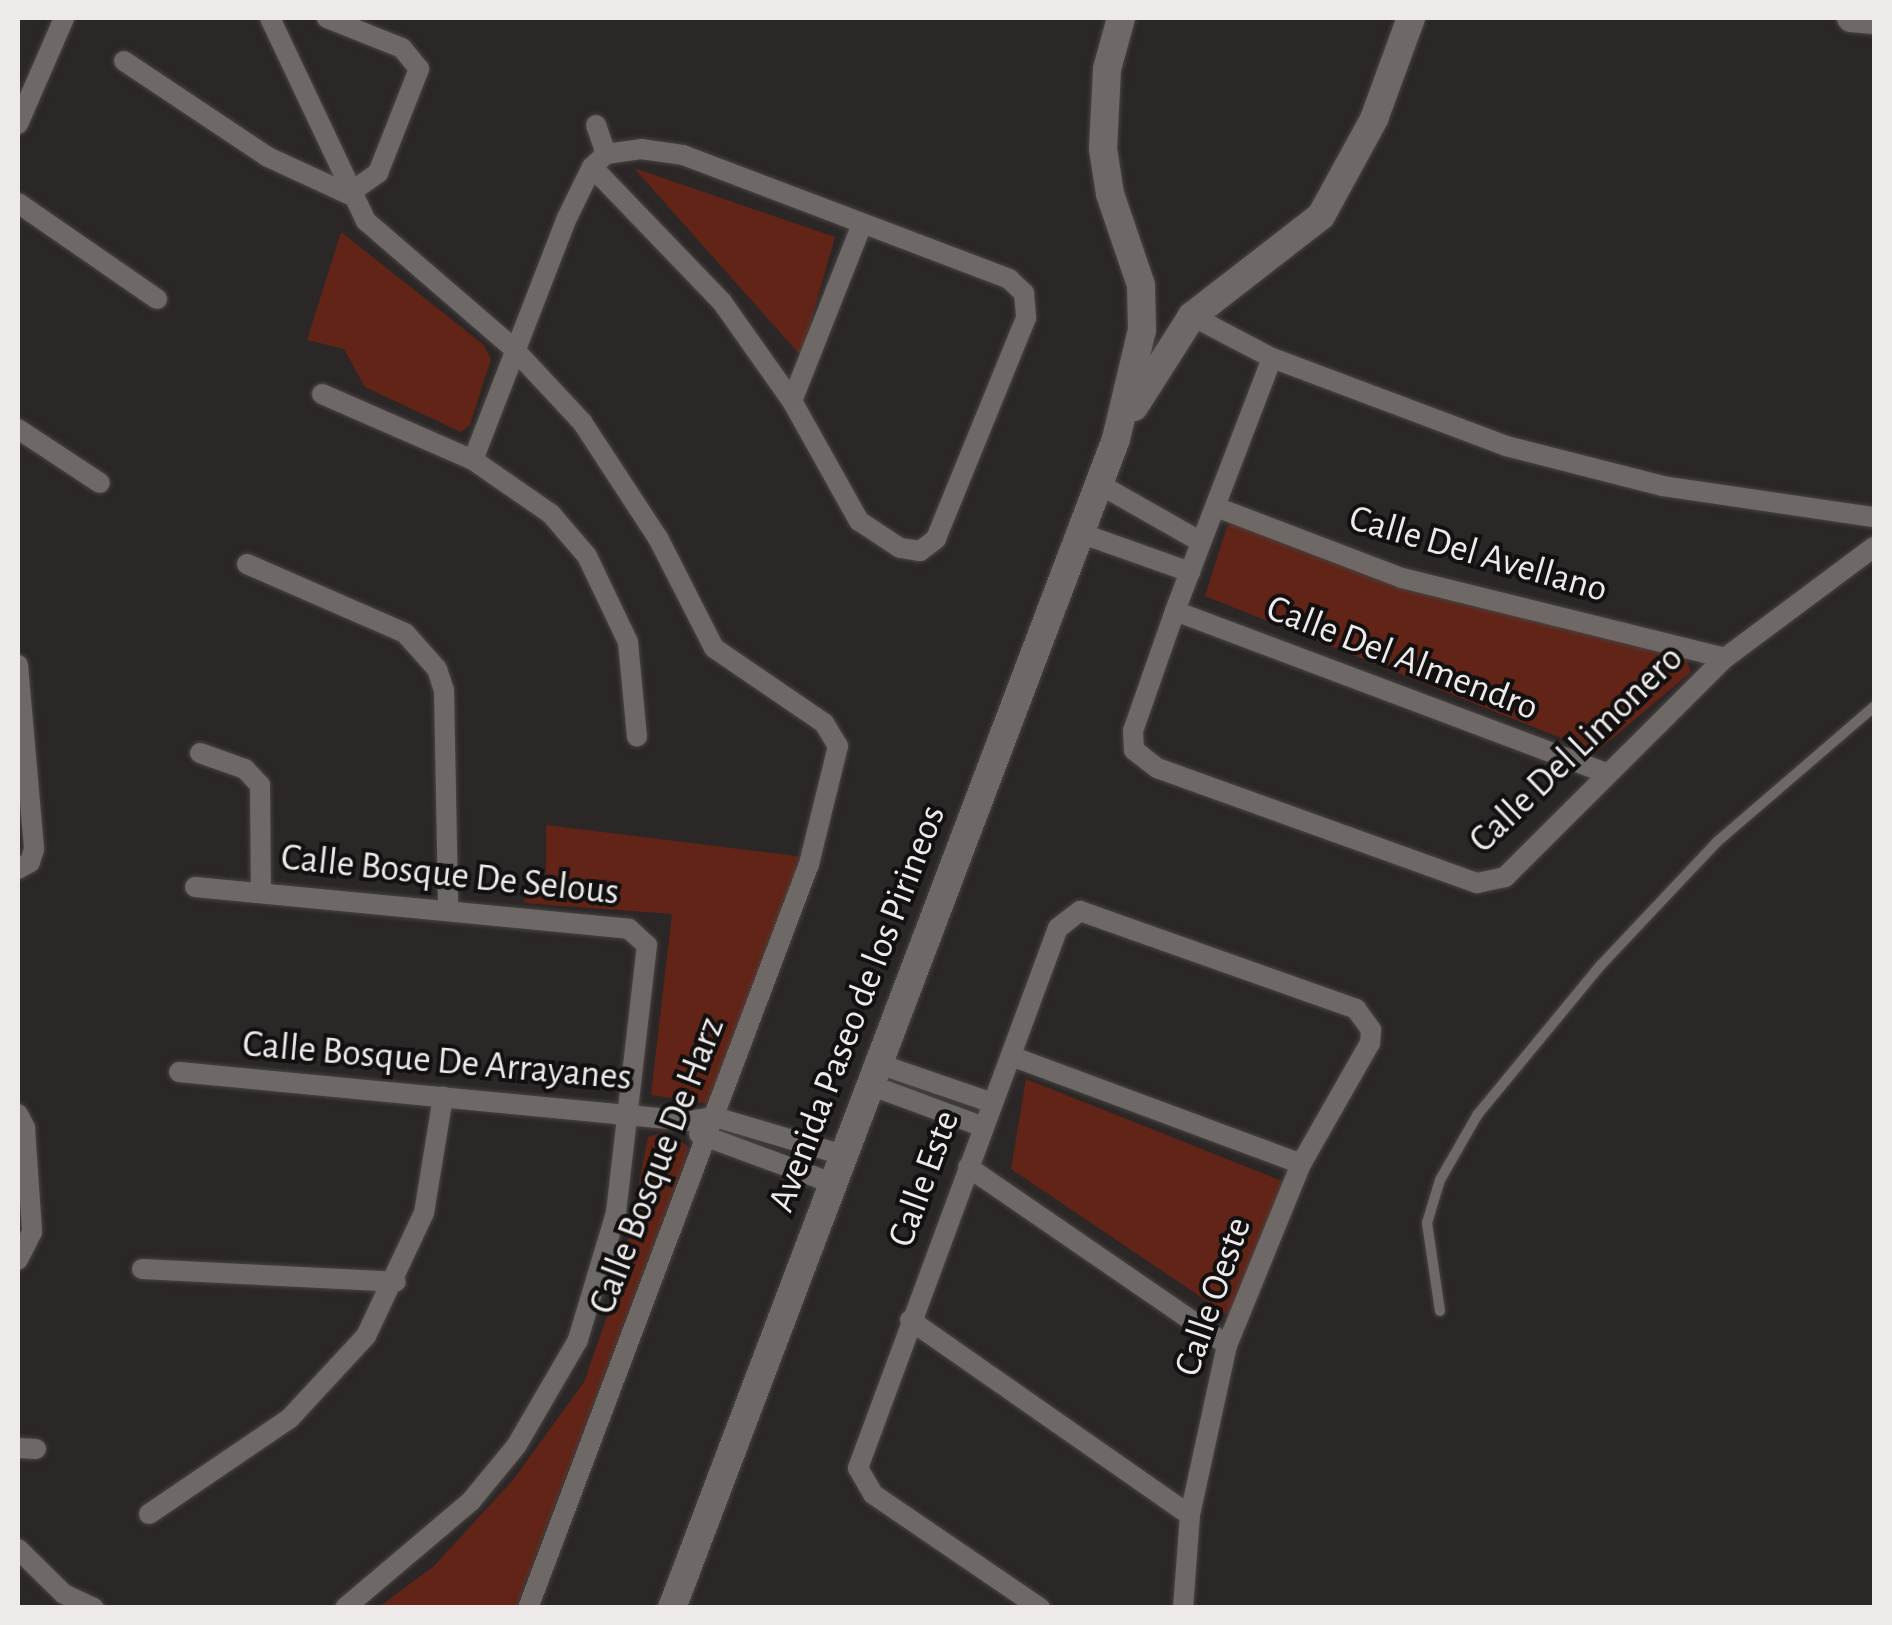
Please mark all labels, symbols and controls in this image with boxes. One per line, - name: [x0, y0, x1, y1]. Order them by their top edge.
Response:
- street label: Calle Del Avellano: [1344, 496, 1612, 614]
- street label: Calle Del Almendro: [1260, 586, 1544, 732]
- street label: Calle Del Limonero: [1461, 637, 1693, 863]
- street label: Avenida Paseo de los Pirineos: [759, 799, 957, 1219]
- street label: Calle Bosque De Selous: [279, 836, 621, 916]
- street label: Calle Bosque De Harz: [580, 1011, 736, 1321]
- street label: Calle Bosque De Arrayanes: [241, 1022, 633, 1102]
- street label: Calle Este: [879, 1105, 971, 1253]
- street label: Calle Oeste: [1166, 1212, 1262, 1382]

